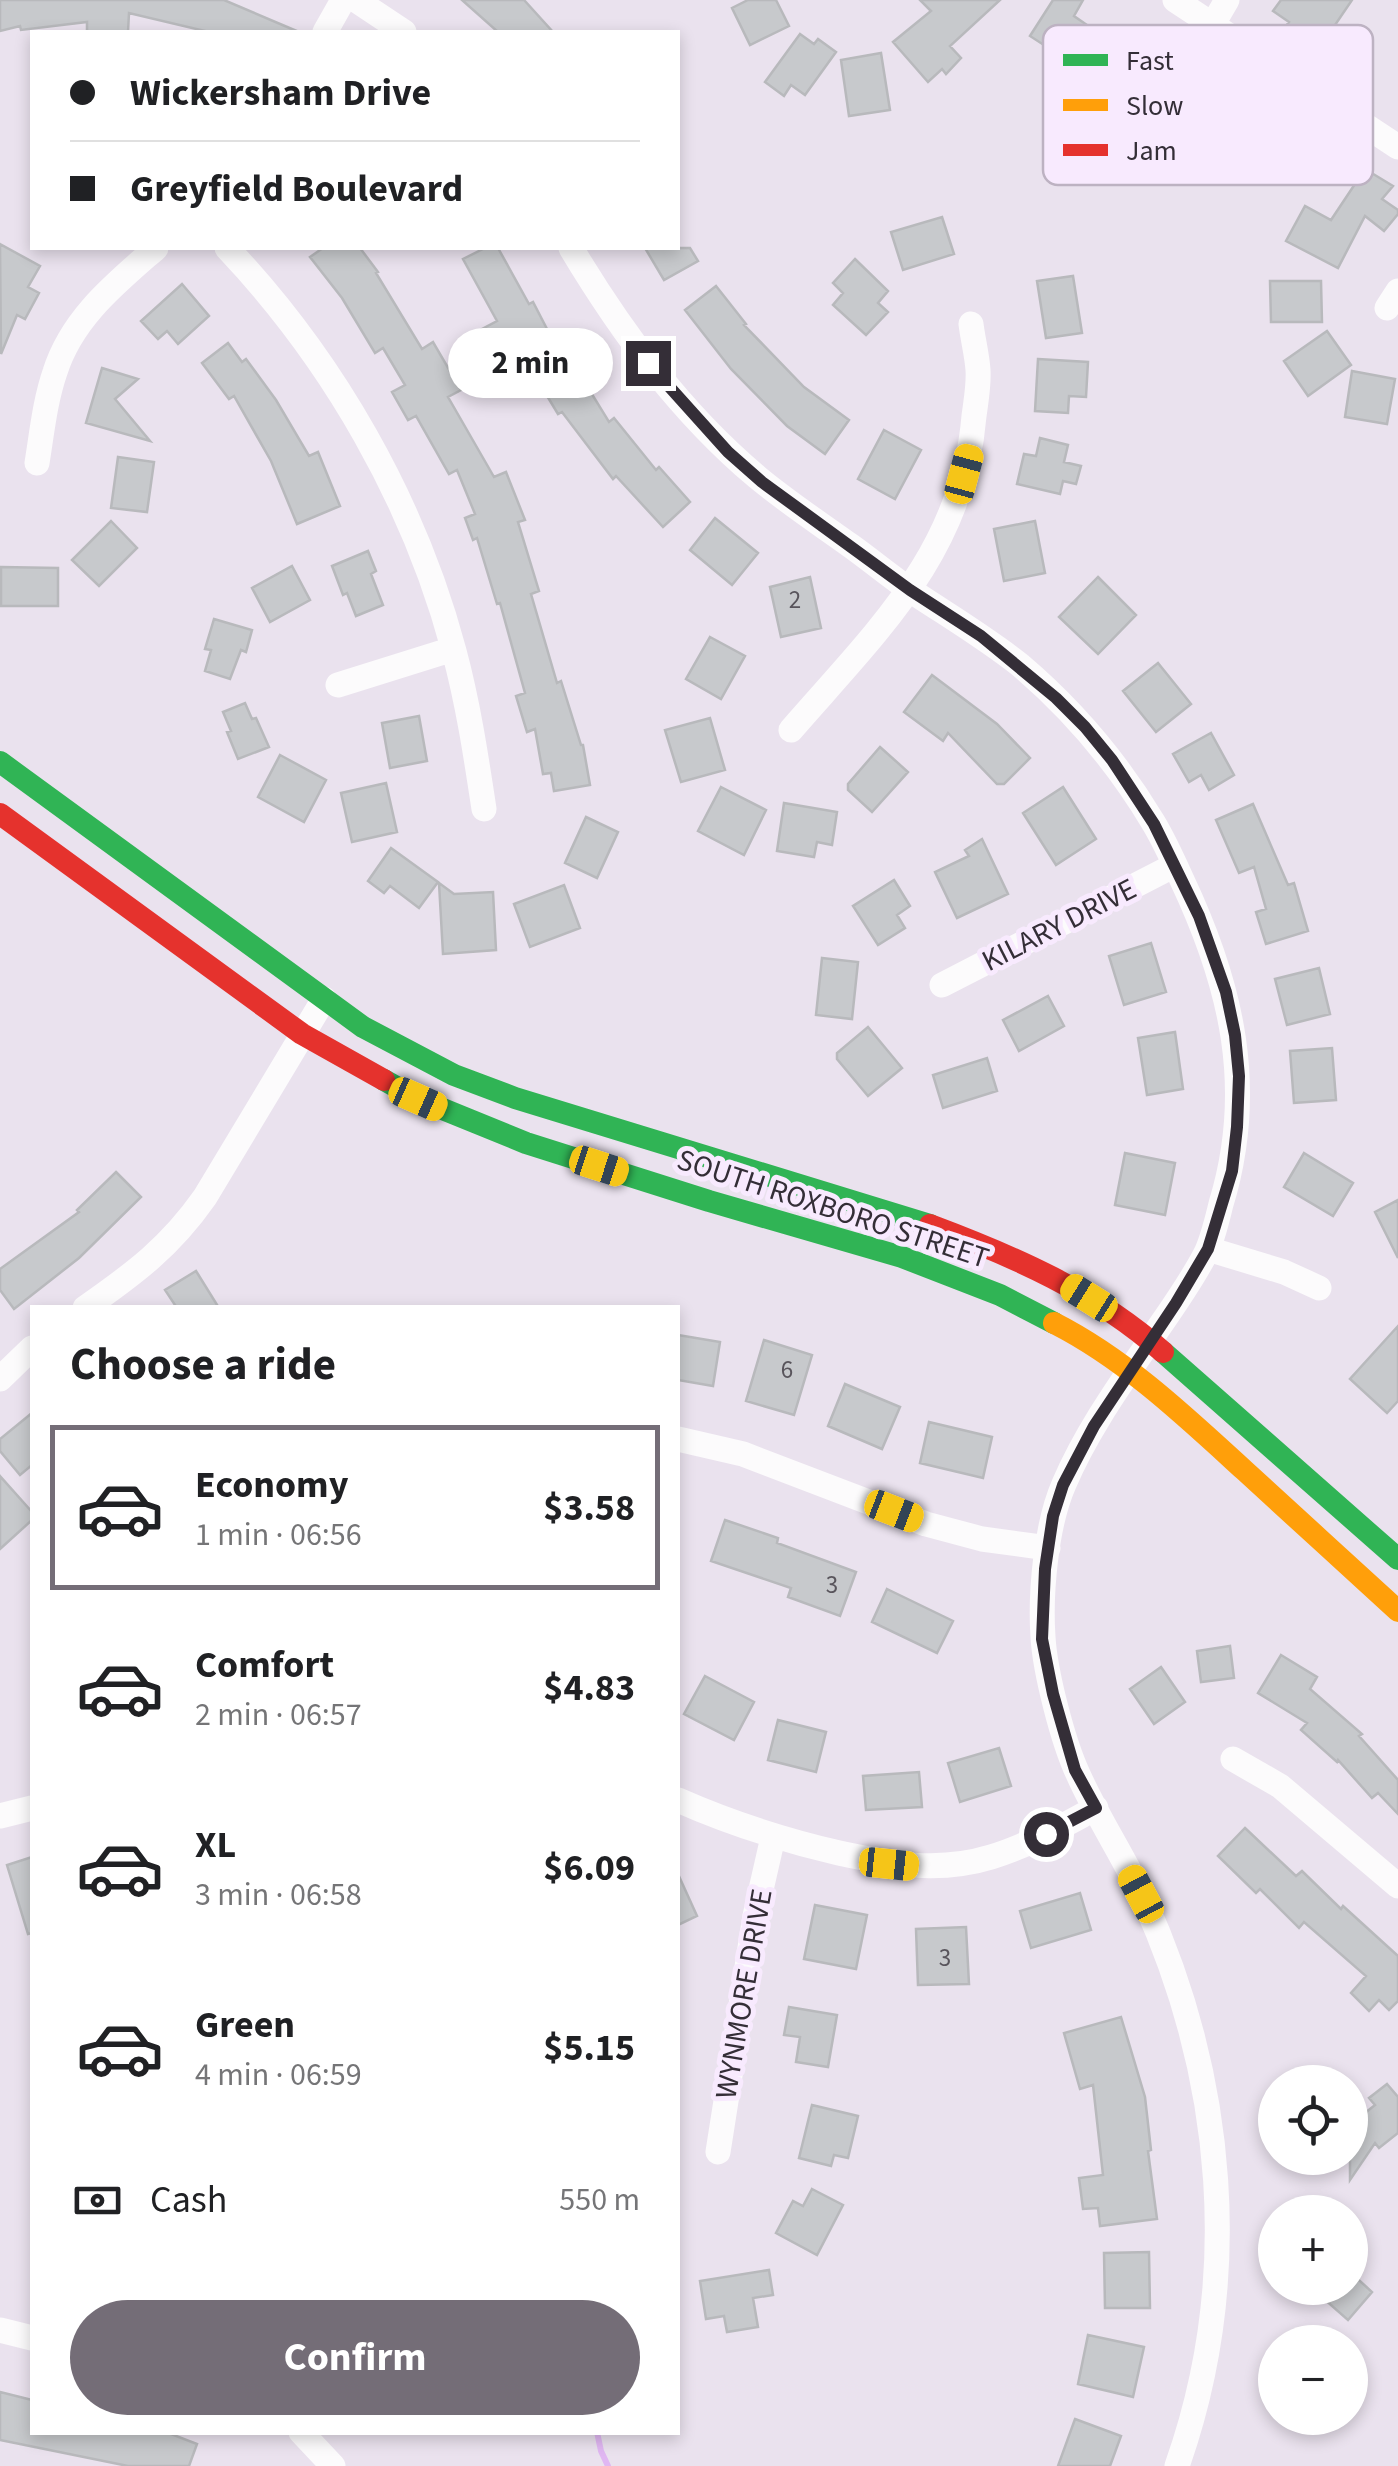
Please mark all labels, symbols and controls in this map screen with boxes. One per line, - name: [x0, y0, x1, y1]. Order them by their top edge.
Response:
- legend: [1043, 25, 1373, 185]
- text: Fast: [1126, 41, 1174, 81]
- text: Wickersham Drive: [130, 66, 431, 120]
- text: Slow: [1126, 86, 1183, 126]
- text: Jam: [1126, 131, 1177, 171]
- text: Greyfield Boulevard: [130, 162, 463, 216]
- callout: 2 min: [448, 328, 613, 398]
- text: 2 min: [492, 340, 569, 386]
- route end: [626, 341, 671, 386]
- car: [942, 441, 986, 507]
- house number: 2: [789, 582, 801, 618]
- street label: KILARY DRIVE: [974, 868, 1144, 982]
- car: [384, 1073, 452, 1125]
- street label: SOUTH ROXBORO STREET: [672, 1138, 994, 1280]
- car: [566, 1142, 632, 1190]
- car: [1056, 1269, 1122, 1327]
- text: Choose a ride: [70, 1333, 336, 1397]
- house number: 6: [781, 1352, 793, 1388]
- text: Economy: [195, 1458, 348, 1512]
- icon: car: [75, 1463, 165, 1553]
- text: $3.58: [543, 1481, 635, 1535]
- car: [861, 1486, 927, 1536]
- text: 1 min · 06:56: [195, 1512, 362, 1558]
- house number: 3: [826, 1567, 838, 1603]
- text: Comfort: [195, 1638, 334, 1692]
- icon: car: [75, 1643, 165, 1733]
- text: $4.83: [543, 1661, 635, 1715]
- text: 2 min · 06:57: [195, 1692, 362, 1738]
- route start: [1024, 1812, 1069, 1857]
- text: XL: [195, 1818, 236, 1872]
- icon: car: [75, 1823, 165, 1913]
- text: $6.09: [543, 1841, 635, 1895]
- car: [858, 1846, 920, 1882]
- car: [1114, 1860, 1168, 1928]
- text: 3 min · 06:58: [195, 1872, 362, 1918]
- street label: WYNMORE DRIVE: [704, 1886, 784, 2102]
- house number: 3: [939, 1940, 951, 1976]
- text: Green: [195, 1998, 295, 2052]
- icon: car: [75, 2003, 165, 2093]
- text: $5.15: [543, 2021, 635, 2075]
- text: 4 min · 06:59: [195, 2052, 362, 2098]
- map controls: [1258, 2065, 1368, 2435]
- button: locate: [1258, 2065, 1368, 2175]
- icon: cash: [70, 2173, 125, 2228]
- text: Cash: [150, 2173, 227, 2227]
- text: 550 m: [559, 2177, 640, 2223]
- button: +: [1258, 2195, 1368, 2305]
- button: Confirm: [70, 2300, 640, 2415]
- button: −: [1258, 2325, 1368, 2435]

